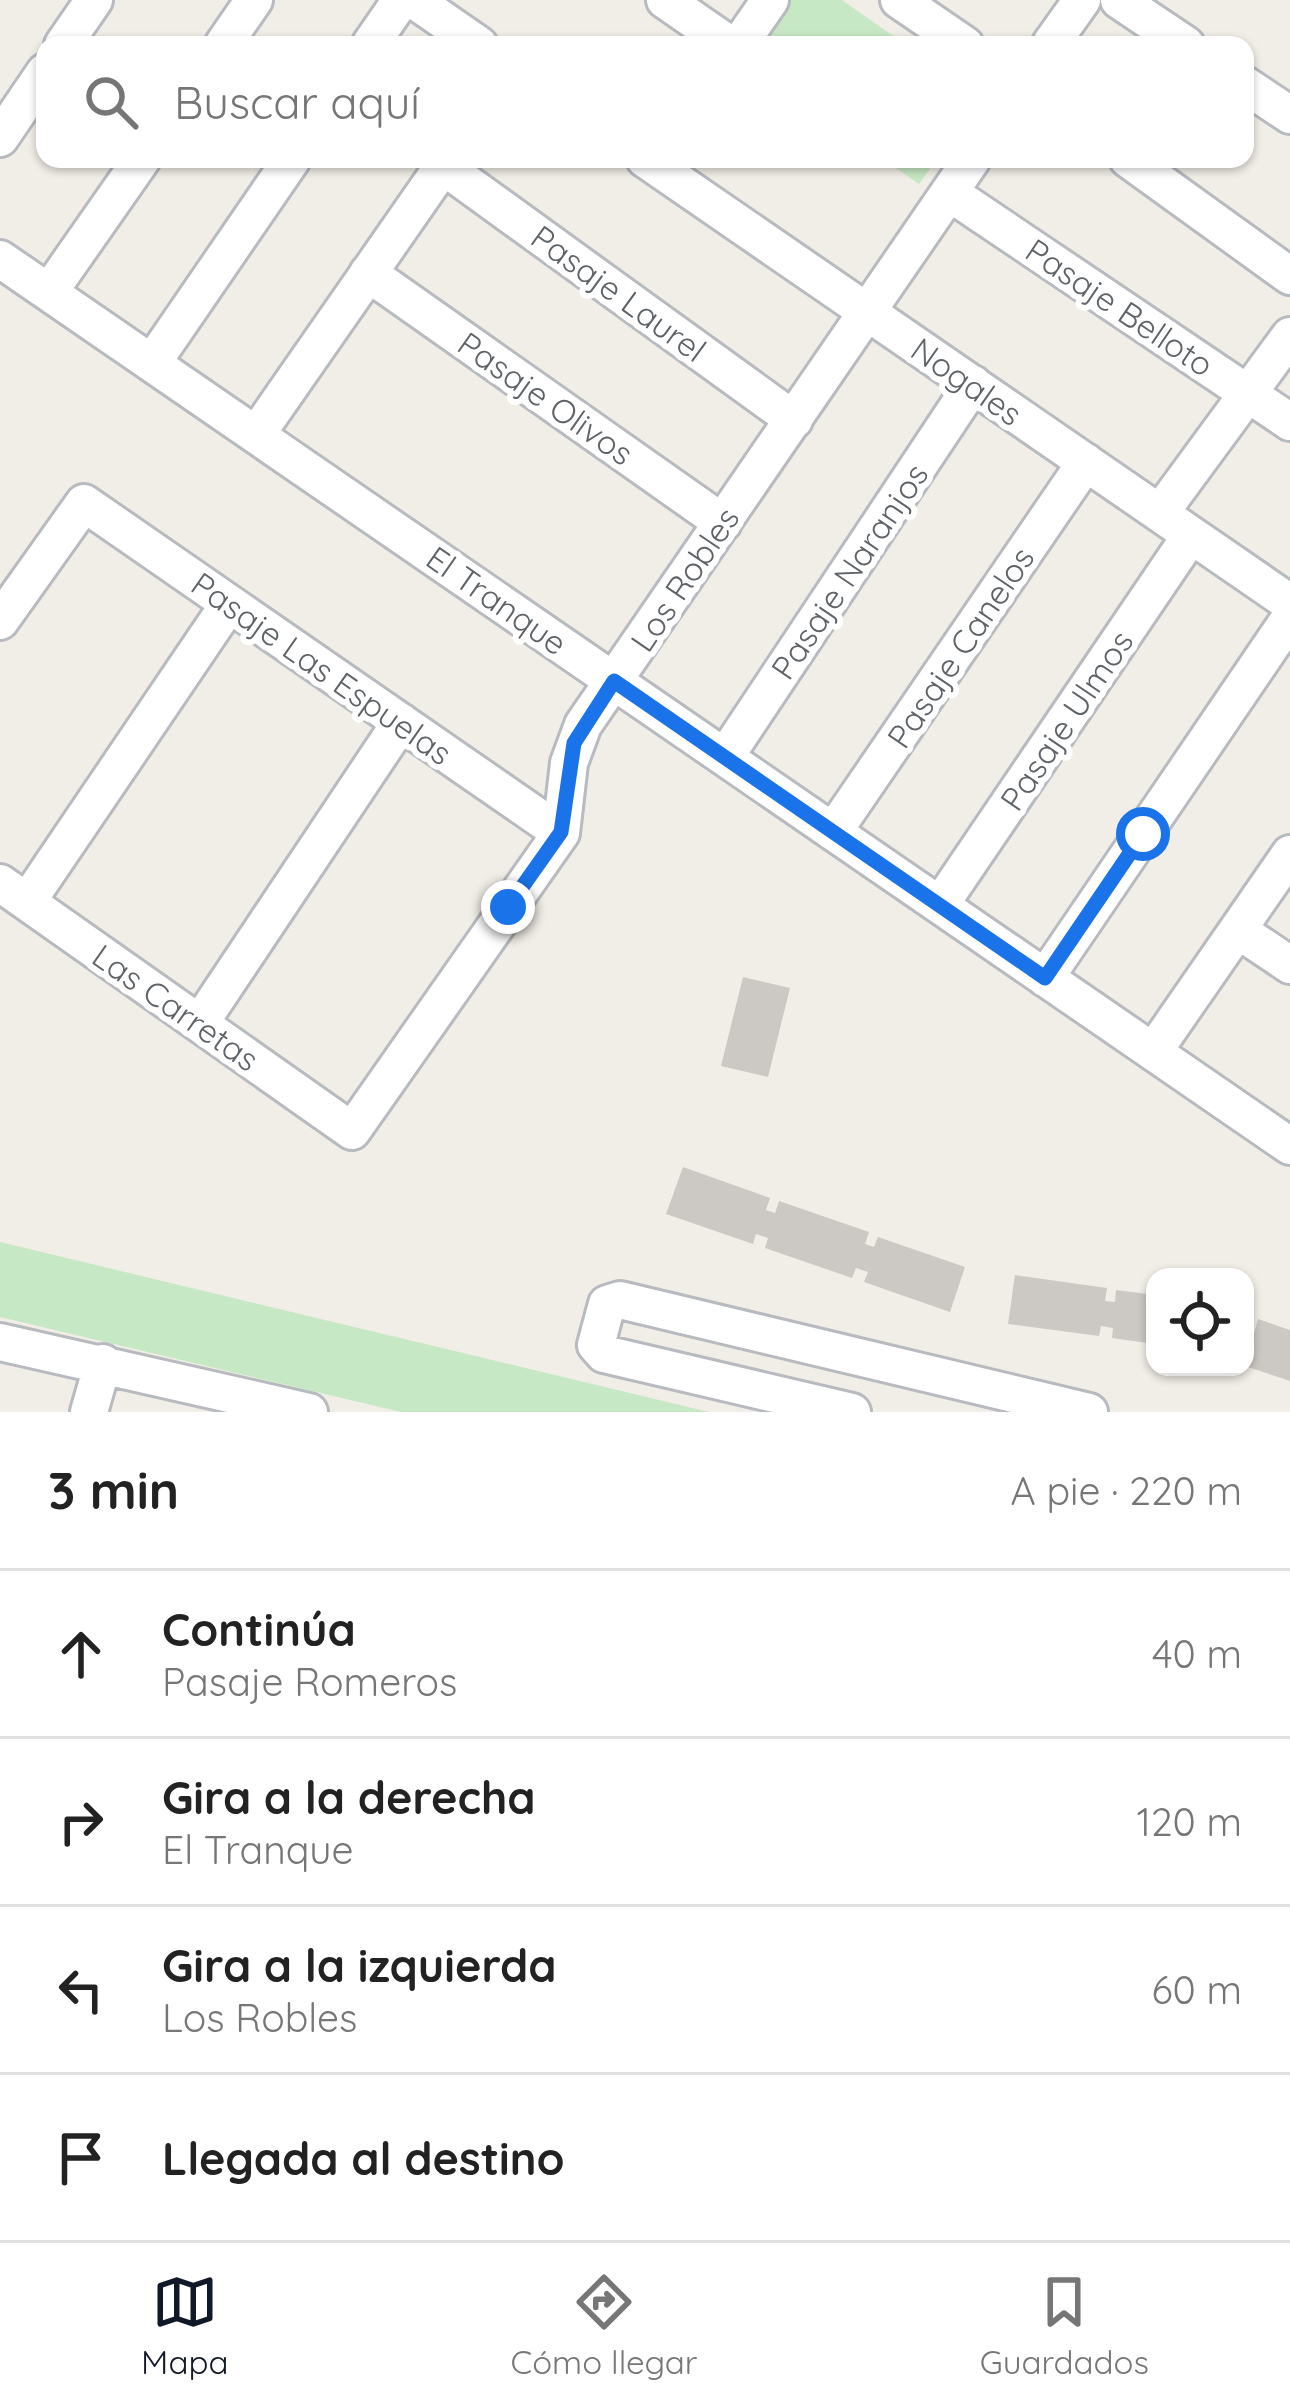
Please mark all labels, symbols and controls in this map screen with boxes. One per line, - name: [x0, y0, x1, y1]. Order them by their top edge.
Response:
- search box: [36, 36, 1254, 168]
- icon: search: [78, 69, 144, 135]
- text: Buscar aquí: [174, 74, 420, 130]
- street label: Pasaje Laurel: [524, 216, 714, 370]
- street label: Pasaje Belloto: [1018, 229, 1222, 385]
- street label: Pasaje Olivos: [451, 323, 641, 473]
- street label: Nogales: [904, 328, 1030, 434]
- street label: Pasaje Naranjos: [762, 455, 936, 687]
- street label: Los Robles: [621, 499, 747, 659]
- street label: El Tranque: [419, 537, 575, 663]
- street label: Pasaje Canelos: [878, 539, 1042, 755]
- street label: Pasaje Las Espuelas: [184, 563, 460, 773]
- street label: Pasaje Ulmos: [991, 622, 1141, 818]
- route start: [1116, 807, 1170, 861]
- route end: [481, 880, 535, 934]
- street label: Las Carretas: [85, 935, 267, 1079]
- map controls: [1146, 1268, 1254, 1376]
- button: locate: [1146, 1268, 1254, 1376]
- text: 3 min: [48, 1458, 179, 1522]
- text: A pie · 220 m: [1011, 1466, 1242, 1515]
- text: Continúa: [162, 1601, 356, 1657]
- icon: ahead: [48, 1621, 114, 1687]
- text: 40 m: [1152, 1629, 1242, 1678]
- text: Pasaje Romeros: [162, 1657, 457, 1706]
- text: Gira a la derecha: [162, 1769, 536, 1825]
- icon: right: [48, 1789, 114, 1855]
- text: 120 m: [1137, 1797, 1242, 1846]
- text: El Tranque: [162, 1825, 354, 1874]
- text: Gira a la izquierda: [162, 1937, 557, 1993]
- icon: left: [48, 1957, 114, 2023]
- text: 60 m: [1152, 1965, 1242, 2014]
- text: Los Robles: [162, 1993, 357, 2042]
- icon: arrive: [48, 2125, 114, 2191]
- text: Llegada al destino: [162, 2130, 565, 2186]
- tab: Mapa: [141, 2269, 228, 2382]
- tab: Cómo llegar: [511, 2269, 698, 2382]
- tab: Guardados: [980, 2269, 1149, 2382]

